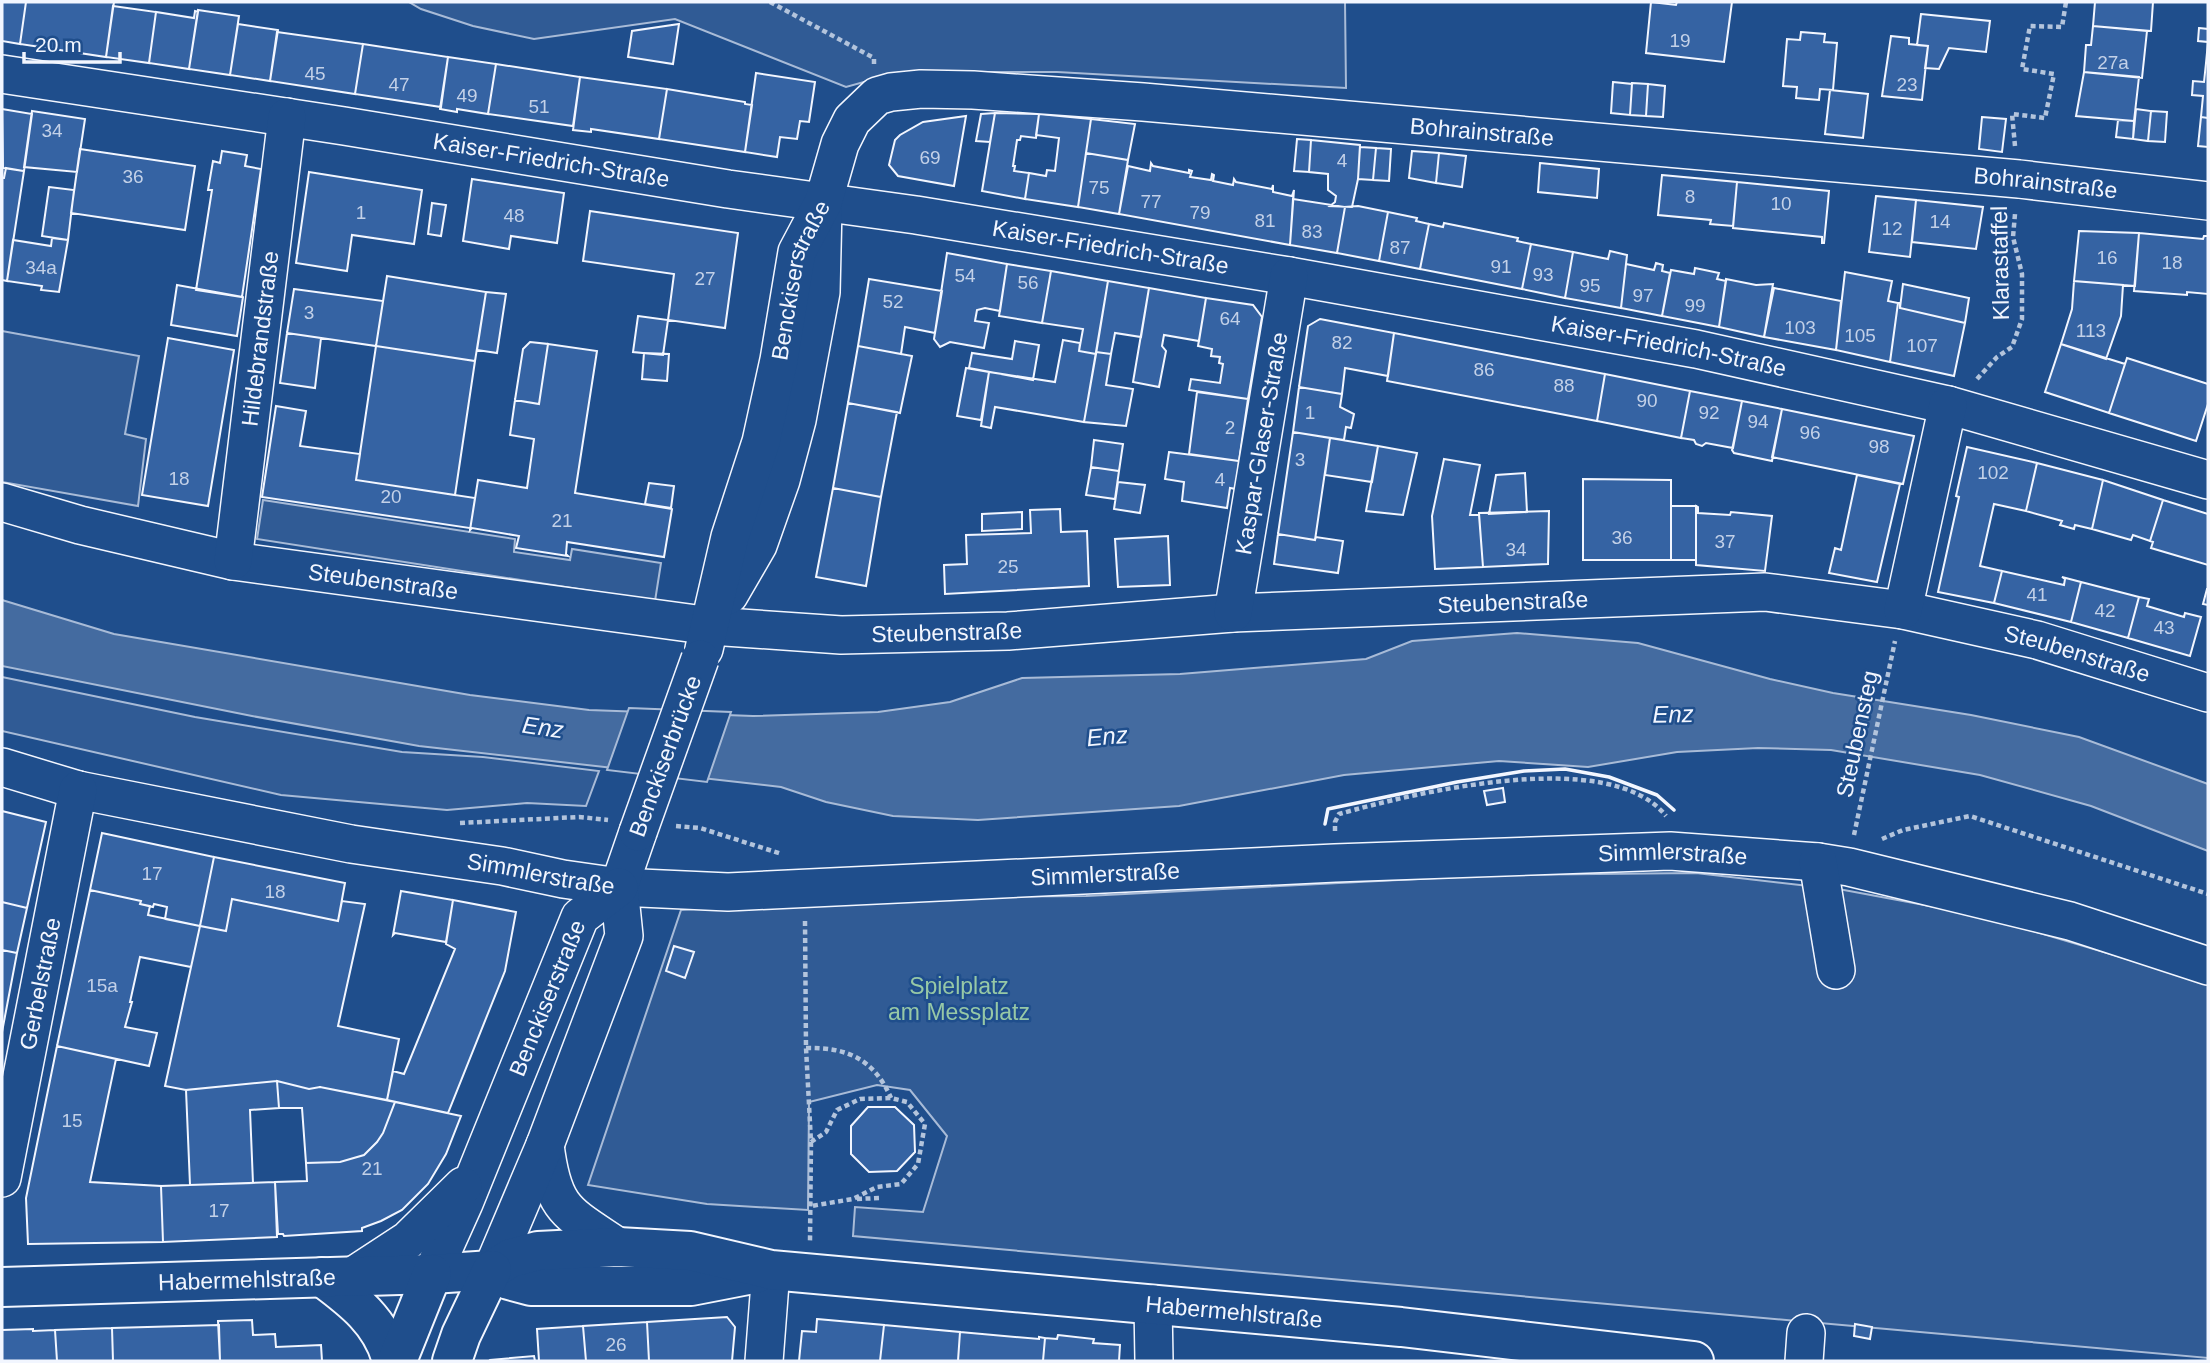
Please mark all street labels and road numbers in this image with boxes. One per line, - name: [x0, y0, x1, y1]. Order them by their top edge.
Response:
- street label: Bohrainstraße: [1409, 113, 1555, 151]
- street label: Kaiser-Friedrich-Straße: [431, 128, 671, 192]
- street label: Bohrainstraße: [1973, 162, 2119, 203]
- street label: Benckiserstraße: [766, 196, 835, 362]
- street label: Klarastaffel: [1986, 205, 2014, 321]
- street label: Kaiser-Friedrich-Straße: [990, 215, 1231, 279]
- street label: Hildebrandstraße: [236, 249, 284, 428]
- street label: Kaiser-Friedrich-Straße: [1549, 310, 1789, 382]
- street label: Kaspar-Glaser-Straße: [1230, 330, 1292, 556]
- street label: Steubenstraße: [307, 558, 460, 604]
- street label: Steubenstraße: [1437, 586, 1589, 618]
- street label: Steubenstraße: [871, 617, 1023, 647]
- street label: Steubenstraße: [2002, 620, 2153, 687]
- street label: Steubensteg: [1831, 668, 1883, 800]
- street label: Benckiserbrücke: [624, 672, 706, 840]
- street label: Simmlerstraße: [1598, 838, 1748, 870]
- street label: Simmlerstraße: [465, 848, 616, 899]
- street label: Simmlerstraße: [1030, 857, 1181, 891]
- street label: Gerbelstraße: [14, 915, 66, 1052]
- street label: Benckiserstraße: [504, 916, 590, 1080]
- street label: Habermehlstraße: [158, 1264, 336, 1295]
- street label: Habermehlstraße: [1144, 1291, 1324, 1333]

